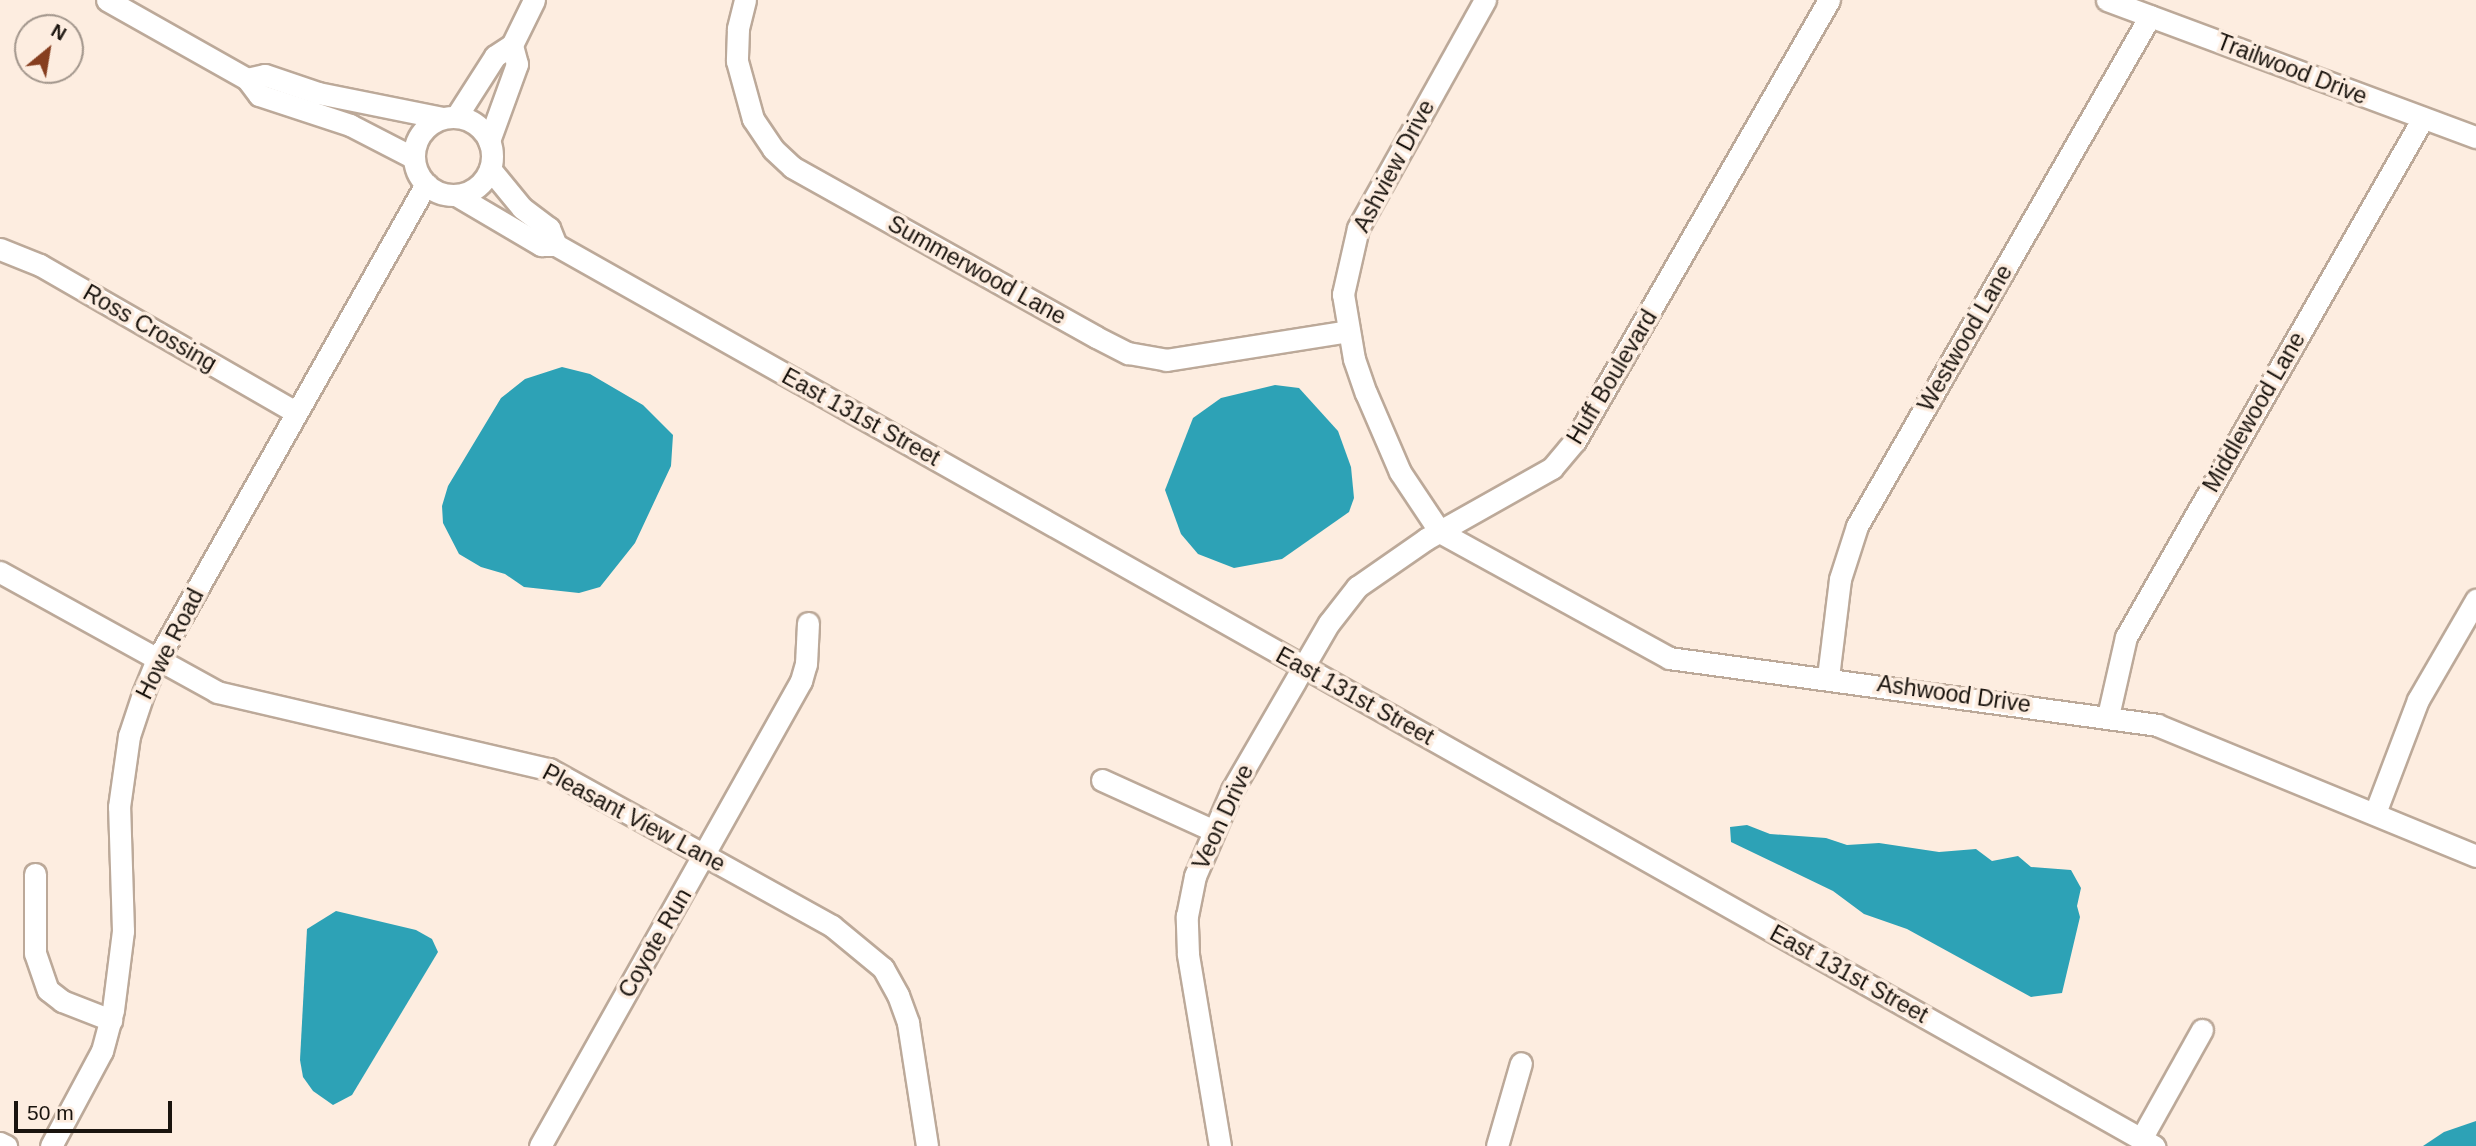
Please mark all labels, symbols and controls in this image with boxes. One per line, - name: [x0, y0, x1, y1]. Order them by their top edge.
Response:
- north arrow: [14, 14, 84, 84]
- text: N: [48, 20, 70, 45]
- street label: Trailwood Drive: [2213, 28, 2371, 110]
- street label: Ashview Drive: [1348, 95, 1440, 237]
- street label: Summerwood Lane: [883, 210, 1071, 330]
- street label: Westwood Lane: [1912, 260, 2018, 416]
- street label: Ross Crossing: [78, 279, 222, 377]
- street label: Huff Boulevard: [1561, 305, 1663, 449]
- street label: Middlewood Lane: [2197, 327, 2311, 497]
- street label: East 131st Street: [777, 362, 945, 472]
- street label: Howe Road: [130, 584, 210, 704]
- street label: East 131st Street: [1271, 641, 1439, 751]
- street label: Ashwood Drive: [1875, 670, 2033, 718]
- street label: Pleasant View Lane: [538, 758, 730, 878]
- street label: Veon Drive: [1187, 760, 1259, 874]
- street label: Coyote Run: [613, 884, 697, 1002]
- street label: East 131st Street: [1765, 919, 1933, 1029]
- scale bar: [18, 1086, 175, 1130]
- text: 50 m: [27, 1101, 74, 1124]

